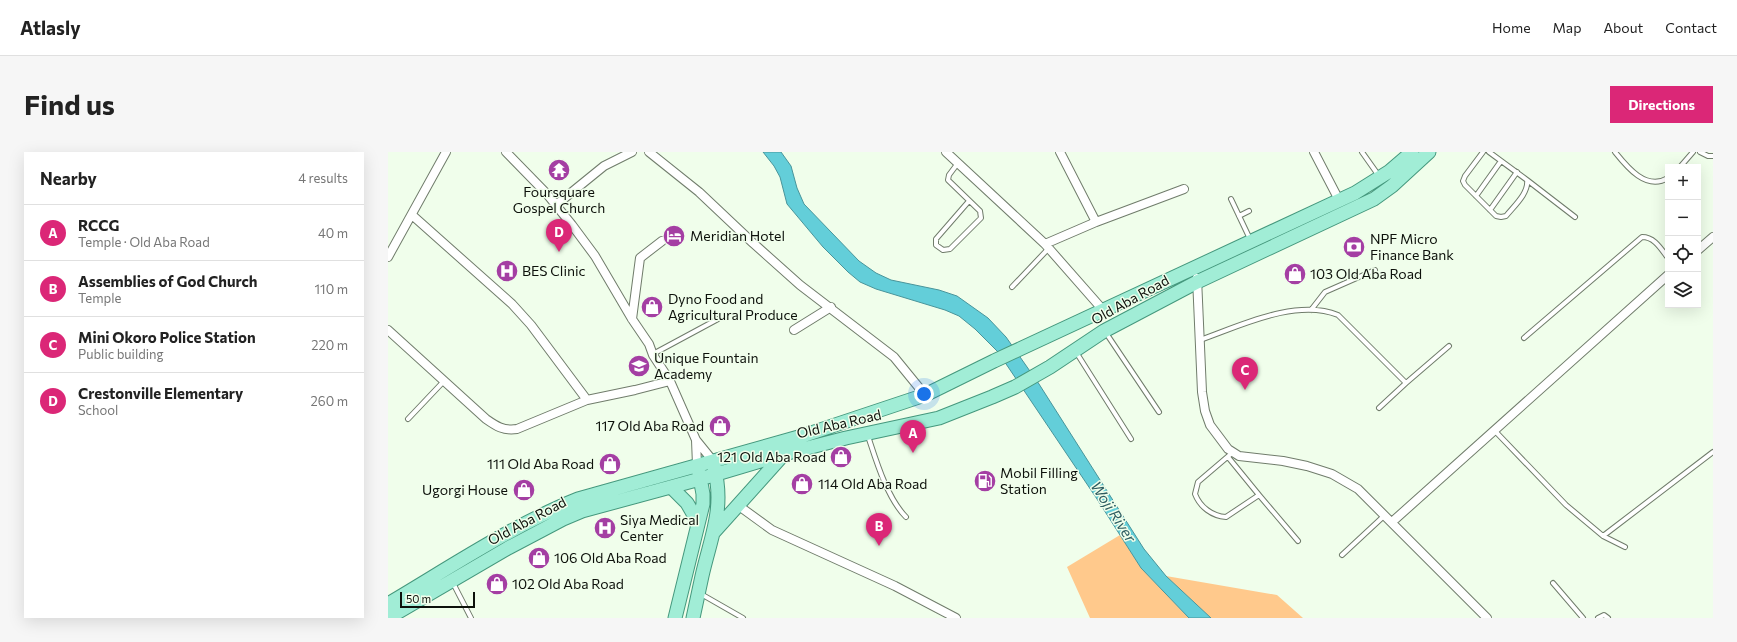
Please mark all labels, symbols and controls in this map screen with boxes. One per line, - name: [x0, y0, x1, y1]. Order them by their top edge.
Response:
- text: Atlasly: [20, 16, 81, 39]
- text: Home: [1492, 19, 1531, 36]
- text: Map: [1553, 19, 1581, 36]
- text: About: [1603, 19, 1643, 36]
- text: Contact: [1665, 19, 1717, 36]
- button: Directions: [1610, 86, 1713, 123]
- text: Find us: [24, 87, 115, 121]
- temple icon: Foursquare Gospel Church: [546, 157, 572, 183]
- map controls: [1665, 164, 1701, 308]
- button: +: [1665, 164, 1701, 200]
- text: Nearby: [40, 168, 97, 189]
- text: 4 results: [298, 170, 348, 186]
- place label: Foursquare Gospel Church: [513, 183, 605, 216]
- button: −: [1665, 200, 1701, 236]
- text: RCCG: [78, 216, 119, 234]
- pin: D: [546, 219, 572, 252]
- hotel icon: Meridian Hotel: [661, 223, 687, 249]
- text: A: [48, 225, 58, 241]
- text: 40 m: [318, 225, 348, 241]
- place label: Meridian Hotel: [690, 227, 785, 244]
- place label: NPF Micro Finance Bank: [1370, 230, 1454, 263]
- text: Temple · Old Aba Road: [78, 234, 210, 250]
- bank icon: NPF Micro Finance Bank: [1341, 234, 1367, 260]
- button: locate: [1665, 236, 1701, 272]
- hospital icon: BES Clinic: [494, 258, 520, 284]
- shop icon: 103 Old Aba Road: [1282, 261, 1308, 287]
- place label: BES Clinic: [522, 262, 586, 279]
- place label: 103 Old Aba Road: [1310, 265, 1422, 282]
- street label: Old Aba Road: [1088, 271, 1172, 328]
- text: Assemblies of God Church: [78, 272, 257, 290]
- button: layers: [1665, 272, 1701, 308]
- text: B: [49, 281, 57, 297]
- text: 110 m: [315, 281, 348, 297]
- text: Temple: [78, 290, 121, 306]
- place label: Dyno Food and Agricultural Produce: [668, 290, 798, 323]
- shop icon: Dyno Food and Agricultural Produce: [639, 294, 665, 320]
- text: Mini Okoro Police Station: [78, 328, 256, 346]
- text: C: [49, 337, 57, 353]
- text: 220 m: [311, 337, 348, 353]
- text: Public building: [78, 346, 164, 362]
- place label: Unique Fountain Academy: [654, 349, 759, 382]
- school or university icon: Unique Fountain Academy: [626, 353, 652, 379]
- pin: C: [1232, 357, 1258, 390]
- text: Crestonville Elementary: [78, 384, 243, 402]
- your location: [914, 384, 934, 404]
- text: D: [48, 393, 58, 409]
- text: 260 m: [311, 393, 348, 409]
- text: School: [78, 402, 118, 418]
- street label: Old Aba Road: [795, 406, 883, 442]
- shop icon: 117 Old Aba Road: [707, 413, 733, 439]
- place label: 117 Old Aba Road: [596, 417, 704, 434]
- pin: A: [900, 420, 926, 453]
- shop icon: 121 Old Aba Road: [828, 444, 854, 470]
- place label: 121 Old Aba Road: [717, 448, 826, 465]
- shop icon: 111 Old Aba Road: [597, 451, 623, 477]
- place label: 111 Old Aba Road: [487, 455, 594, 472]
- place label: Mobil Filling Station: [1000, 464, 1078, 497]
- fuel station icon: Mobil Filling Station: [972, 468, 998, 494]
- shop icon: 114 Old Aba Road: [789, 471, 815, 497]
- place label: 114 Old Aba Road: [818, 475, 927, 492]
- shop icon: Ugorgi House: [511, 477, 537, 503]
- water label: Woji River: [1087, 478, 1141, 546]
- place label: Ugorgi House: [422, 481, 508, 498]
- street label: Old Aba Road: [485, 493, 569, 548]
- place label: Siya Medical Center: [620, 511, 699, 544]
- pin: B: [866, 513, 892, 546]
- hospital icon: Siya Medical Center: [592, 515, 618, 541]
- shop icon: 106 Old Aba Road: [526, 545, 552, 571]
- place label: 106 Old Aba Road: [554, 549, 667, 566]
- shop icon: 102 Old Aba Road: [484, 571, 510, 597]
- place label: 102 Old Aba Road: [512, 575, 624, 592]
- scale bar: [400, 590, 475, 609]
- text: 50 m: [406, 592, 431, 605]

